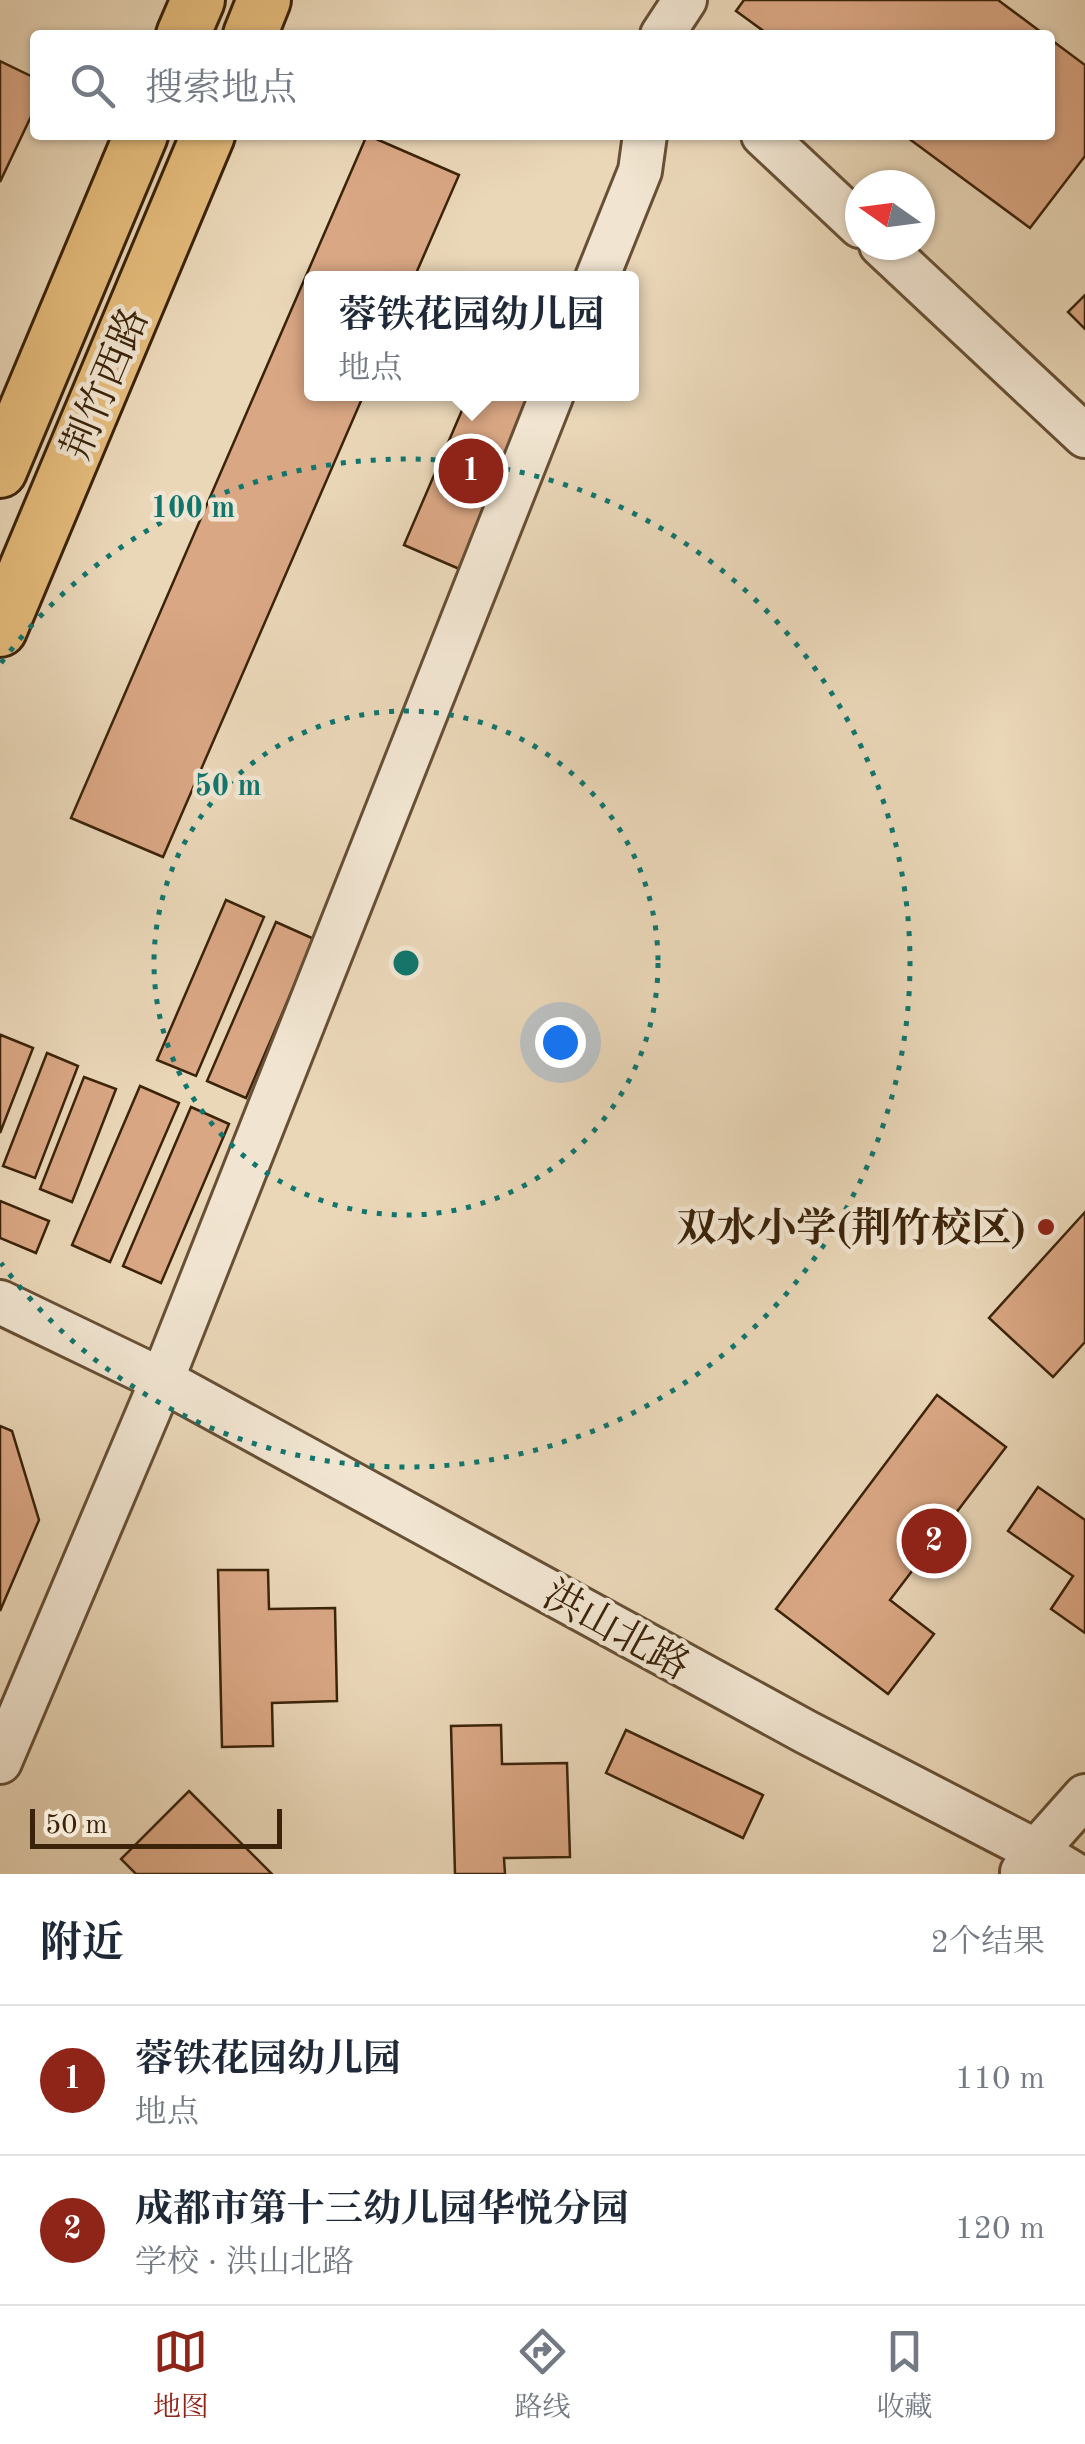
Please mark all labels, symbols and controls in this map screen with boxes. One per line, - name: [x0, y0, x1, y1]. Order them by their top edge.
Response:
- search box: [30, 30, 1055, 140]
- icon: search: [65, 58, 120, 113]
- text: 搜索地点: [145, 71, 297, 109]
- north arrow: [845, 170, 935, 260]
- popup: [304, 271, 639, 401]
- text: 蓉铁花园幼儿园: [338, 298, 605, 336]
- street label: 荆竹西路: [54, 302, 157, 466]
- text: 地点: [338, 354, 403, 386]
- pin: 1: [438, 434, 504, 508]
- text: 100 m: [151, 494, 235, 524]
- text: 50 m: [194, 772, 262, 802]
- centre of rings: [388, 945, 424, 981]
- your location: [535, 1017, 586, 1068]
- place label: 双水小学(荆竹校区): [676, 1206, 1026, 1251]
- marker: 双水小学(荆竹校区): [1035, 1216, 1057, 1238]
- pin: 2: [902, 1504, 966, 1578]
- street label: 洪山北路: [535, 1573, 697, 1689]
- scale bar: [30, 1804, 282, 1848]
- text: 50 m: [45, 1812, 108, 1840]
- text: 附近: [40, 1924, 124, 1966]
- text: 2个结果: [930, 1928, 1045, 1960]
- text: 蓉铁花园幼儿园: [135, 2042, 401, 2080]
- text: 1: [63, 2064, 82, 2096]
- text: 110 m: [955, 2064, 1045, 2096]
- text: 地点: [135, 2098, 199, 2130]
- text: 成都市第十三幼儿园华悦分园: [135, 2192, 629, 2230]
- text: 2: [63, 2214, 82, 2246]
- text: 120 m: [955, 2214, 1045, 2246]
- text: 学校 · 洪山北路: [135, 2248, 354, 2280]
- tab: 地图: [153, 2324, 209, 2427]
- tab: 路线: [514, 2324, 570, 2427]
- tab: 收藏: [876, 2324, 932, 2427]

